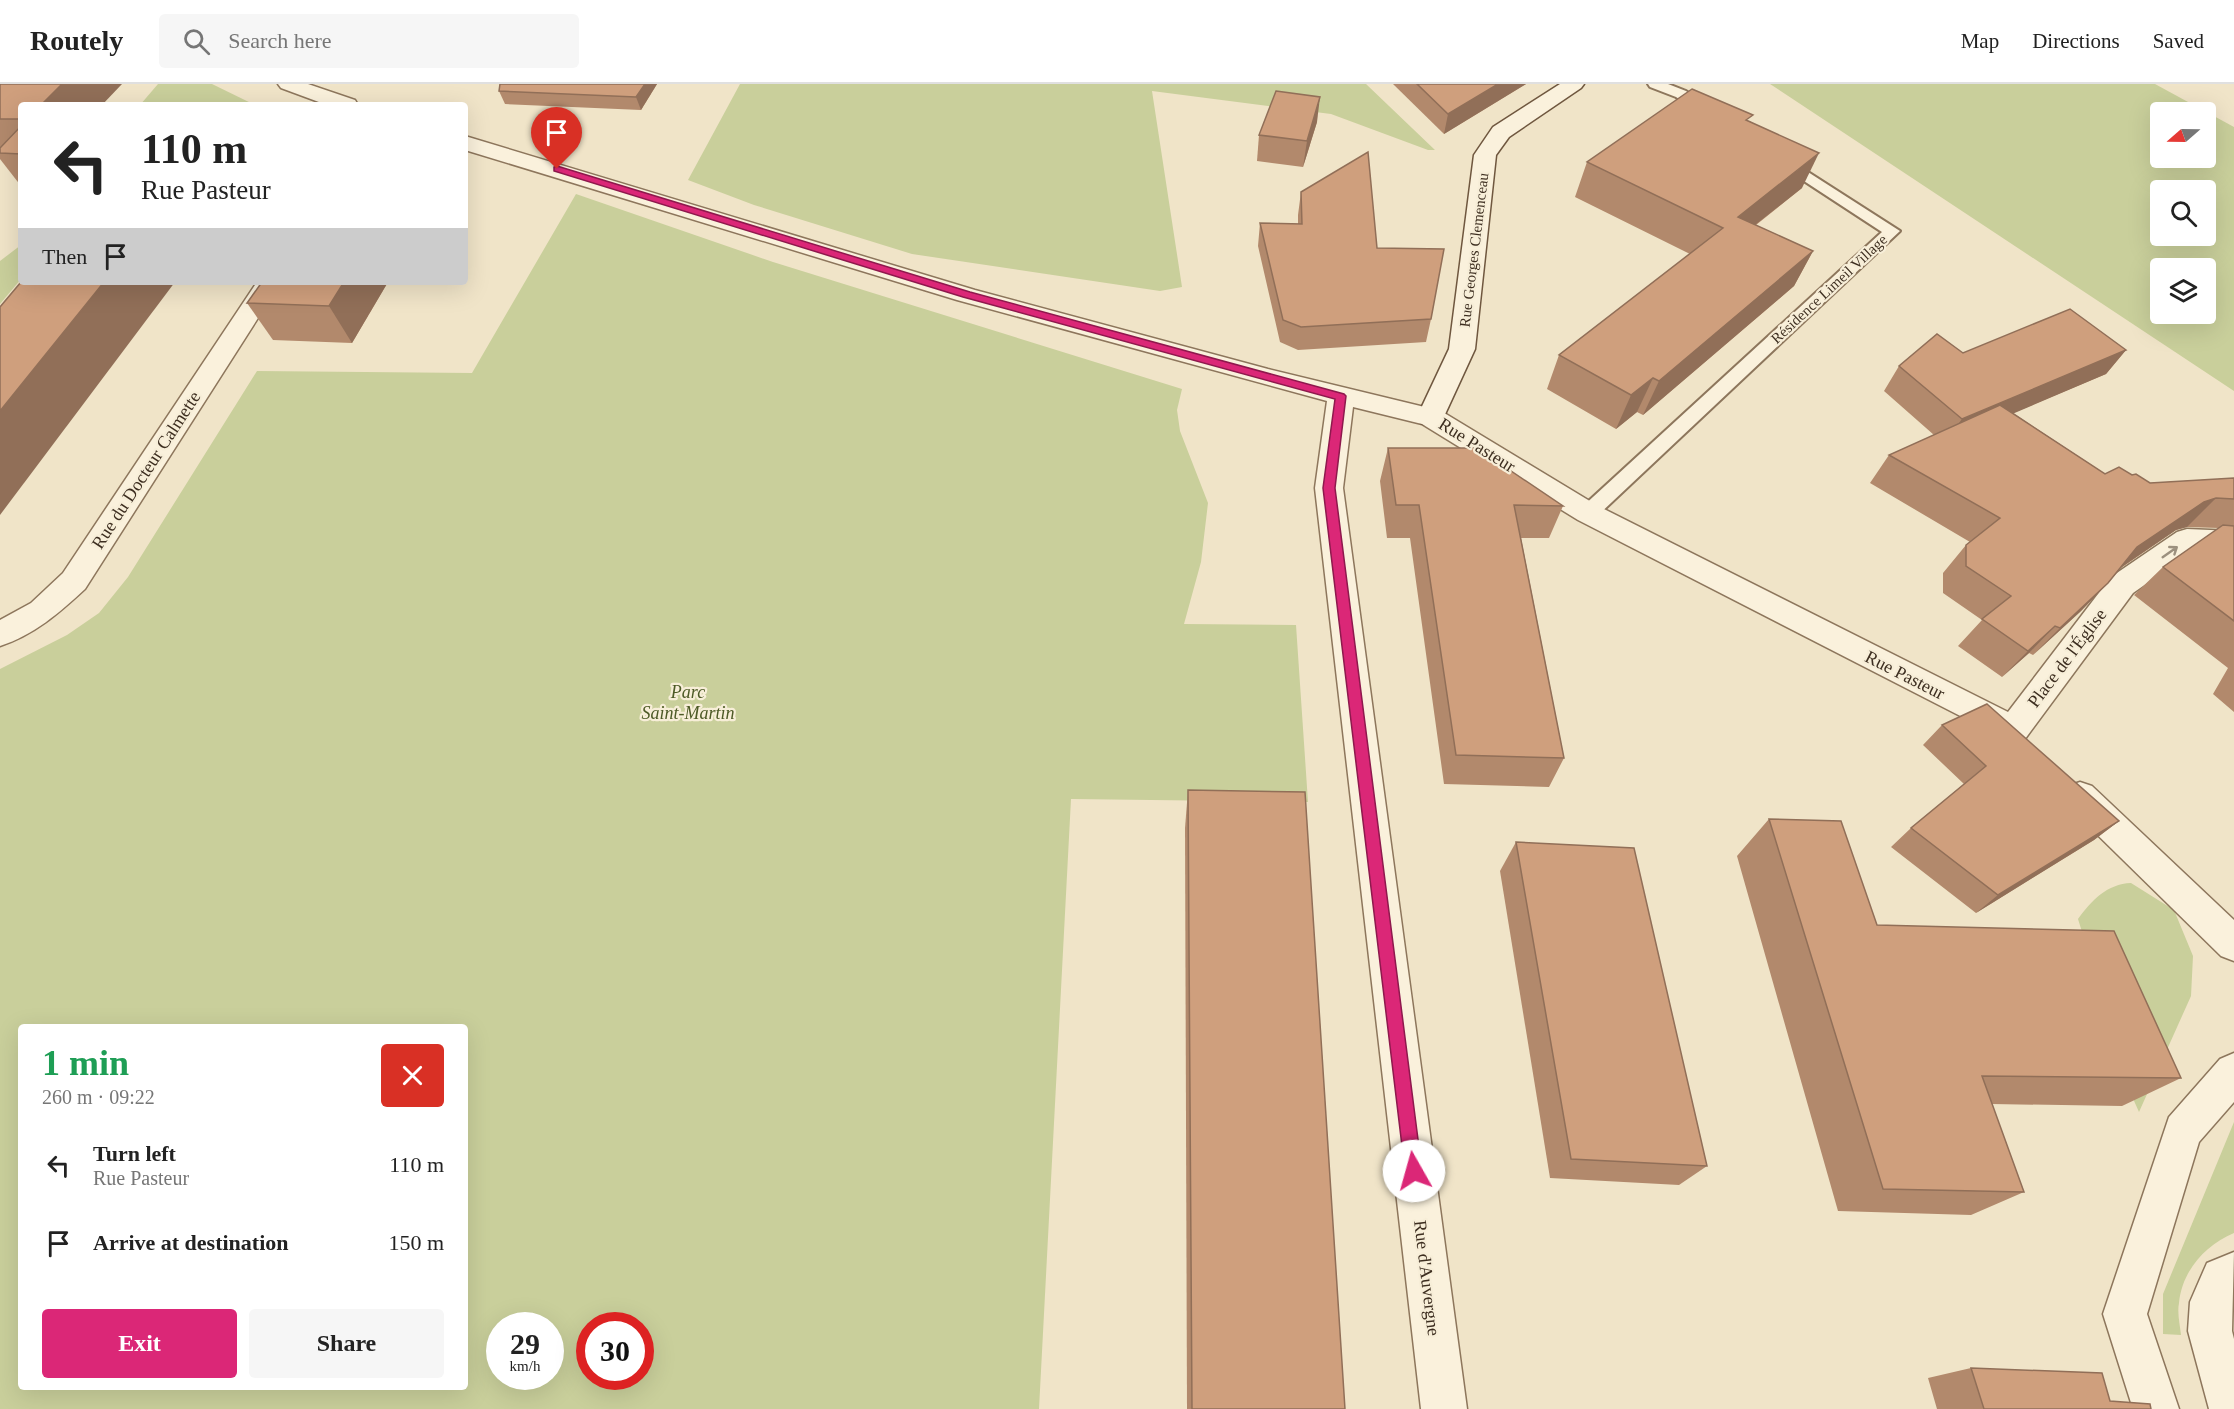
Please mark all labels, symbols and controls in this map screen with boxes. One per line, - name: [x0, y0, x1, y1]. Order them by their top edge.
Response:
- search box: [159, 14, 579, 68]
- text: Routely: [30, 25, 123, 56]
- icon: search: [180, 25, 213, 58]
- text: Search here: [228, 28, 332, 53]
- text: Map: [1961, 29, 1999, 53]
- text: Directions: [2032, 29, 2120, 53]
- text: Saved: [2153, 29, 2204, 53]
- north arrow: [2150, 102, 2216, 168]
- map controls: [2150, 102, 2216, 324]
- pin: [531, 107, 582, 169]
- icon: arrive: [540, 116, 573, 149]
- icon: left: [42, 126, 120, 204]
- text: 110 m: [141, 126, 247, 172]
- street label: Rue Georges Clemenceau: [1457, 171, 1491, 328]
- text: Rue Pasteur: [141, 175, 271, 205]
- button: search: [2150, 180, 2216, 246]
- street label: Résidence Limeil Village: [1768, 231, 1890, 347]
- icon: arrive: [99, 240, 132, 273]
- text: Then: [42, 244, 87, 269]
- button: layers: [2150, 258, 2216, 324]
- street label: Rue du Docteur Calmette: [88, 388, 204, 552]
- street label: Rue Pasteur: [1435, 414, 1519, 476]
- one-way arrow: [2161, 546, 2177, 558]
- street label: Place de l'Église: [2023, 604, 2111, 711]
- street label: Rue Pasteur: [1862, 646, 1948, 704]
- park label: Parc Saint-Martin: [642, 682, 735, 723]
- text: 1 min: [42, 1043, 129, 1083]
- button: close: [381, 1044, 444, 1107]
- text: 260 m · 09:22: [42, 1086, 155, 1108]
- position arrow: [1382, 1139, 1446, 1203]
- text: Turn left: [93, 1141, 176, 1166]
- icon: left: [42, 1149, 75, 1182]
- text: 110 m: [389, 1152, 444, 1177]
- text: Rue Pasteur: [93, 1167, 189, 1189]
- street label: Rue d'Auvergne: [1410, 1219, 1444, 1337]
- icon: arrive: [42, 1227, 75, 1260]
- text: Arrive at destination: [93, 1230, 289, 1255]
- text: 150 m: [388, 1230, 444, 1255]
- button: Exit: [42, 1309, 237, 1378]
- button: Share: [249, 1309, 444, 1378]
- speed limit sign: 30: [576, 1312, 654, 1390]
- text: 29: [510, 1327, 540, 1360]
- text: km/h: [510, 1358, 540, 1374]

